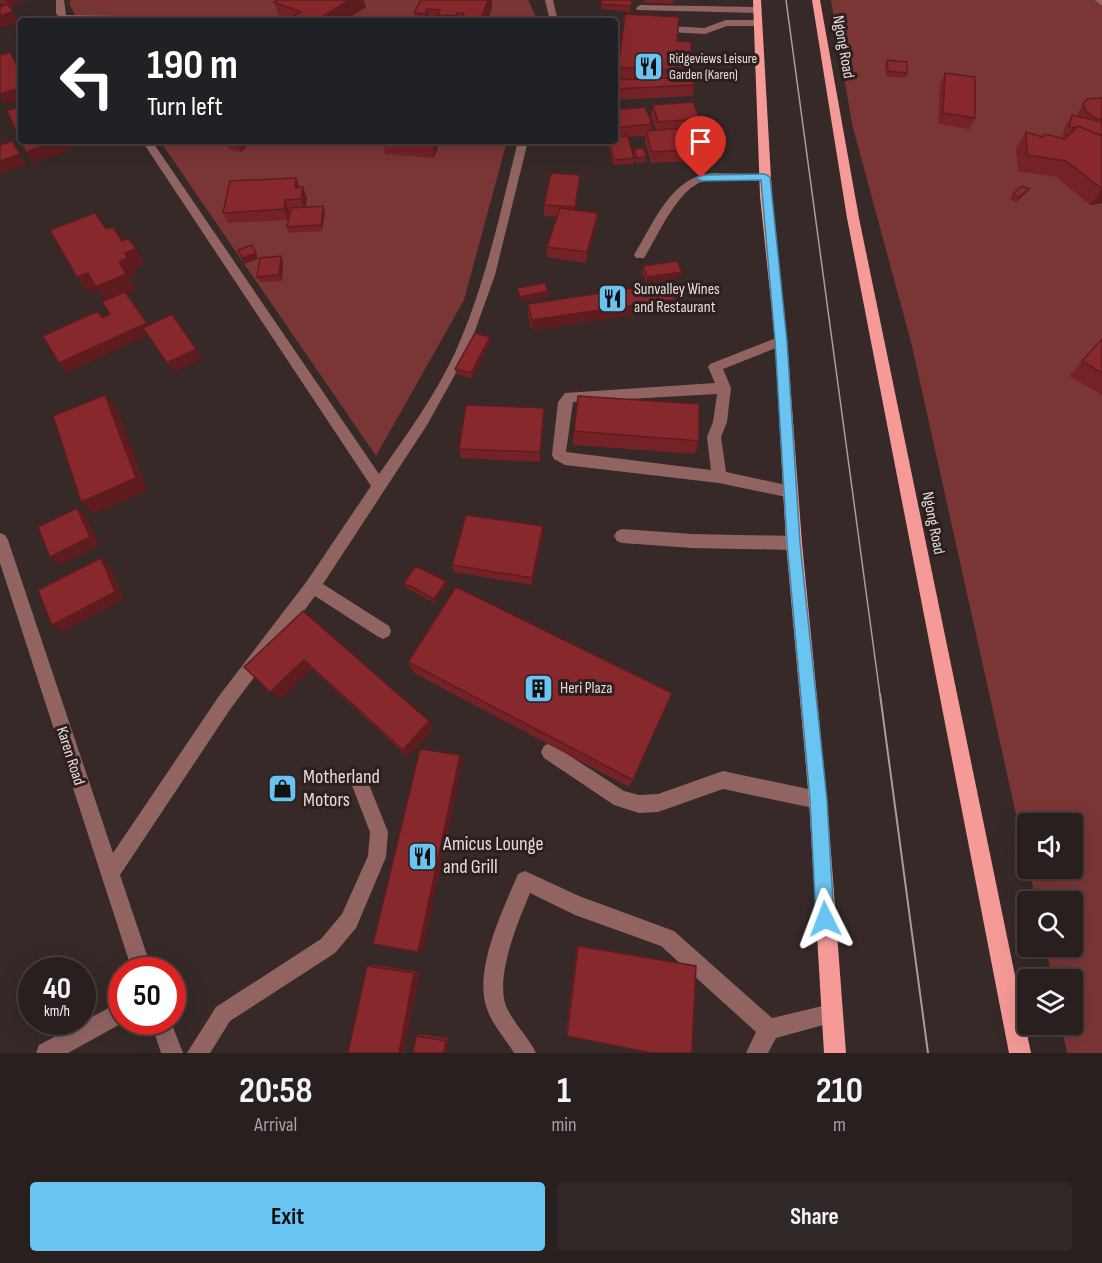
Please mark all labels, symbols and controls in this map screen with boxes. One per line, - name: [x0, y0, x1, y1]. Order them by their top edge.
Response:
- street label: Ngong Road: [828, 14, 858, 80]
- text: 190 m: [147, 40, 238, 91]
- icon: left: [48, 42, 126, 120]
- restaurant icon: Ridgeviews Leisure Garden (Karen): [632, 50, 664, 82]
- place label: Ridgeviews Leisure Garden (Karen): [669, 50, 757, 83]
- text: Turn left: [147, 91, 223, 123]
- pin: [675, 116, 726, 178]
- icon: arrive: [684, 125, 717, 158]
- place label: Sunvalley Wines and Restaurant: [634, 280, 720, 317]
- restaurant icon: Sunvalley Wines and Restaurant: [597, 282, 629, 314]
- street label: Ngong Road: [918, 490, 948, 556]
- building icon: Heri Plaza: [523, 672, 555, 704]
- place label: Heri Plaza: [560, 679, 612, 698]
- street label: Karen Road: [52, 724, 88, 788]
- place label: Motherland Motors: [303, 765, 380, 812]
- shop icon: Motherland Motors: [266, 772, 298, 804]
- map controls: [1017, 813, 1083, 1035]
- button: sound: [1017, 813, 1083, 879]
- place label: Amicus Lounge and Grill: [442, 832, 544, 879]
- restaurant icon: Amicus Lounge and Grill: [406, 840, 438, 872]
- position arrow: [793, 887, 857, 951]
- button: search: [1017, 891, 1083, 957]
- speed limit sign: 50: [108, 957, 186, 1035]
- button: layers: [1017, 969, 1083, 1035]
- text: 40: [43, 971, 71, 1007]
- text: km/h: [44, 1002, 70, 1021]
- text: 20:58: [239, 1070, 312, 1113]
- text: 1: [557, 1070, 571, 1113]
- text: 210: [816, 1070, 863, 1113]
- text: Arrival: [254, 1113, 297, 1137]
- text: min: [552, 1113, 577, 1137]
- text: m: [833, 1113, 846, 1137]
- button: Exit: [30, 1182, 545, 1251]
- button: Share: [557, 1182, 1072, 1251]

